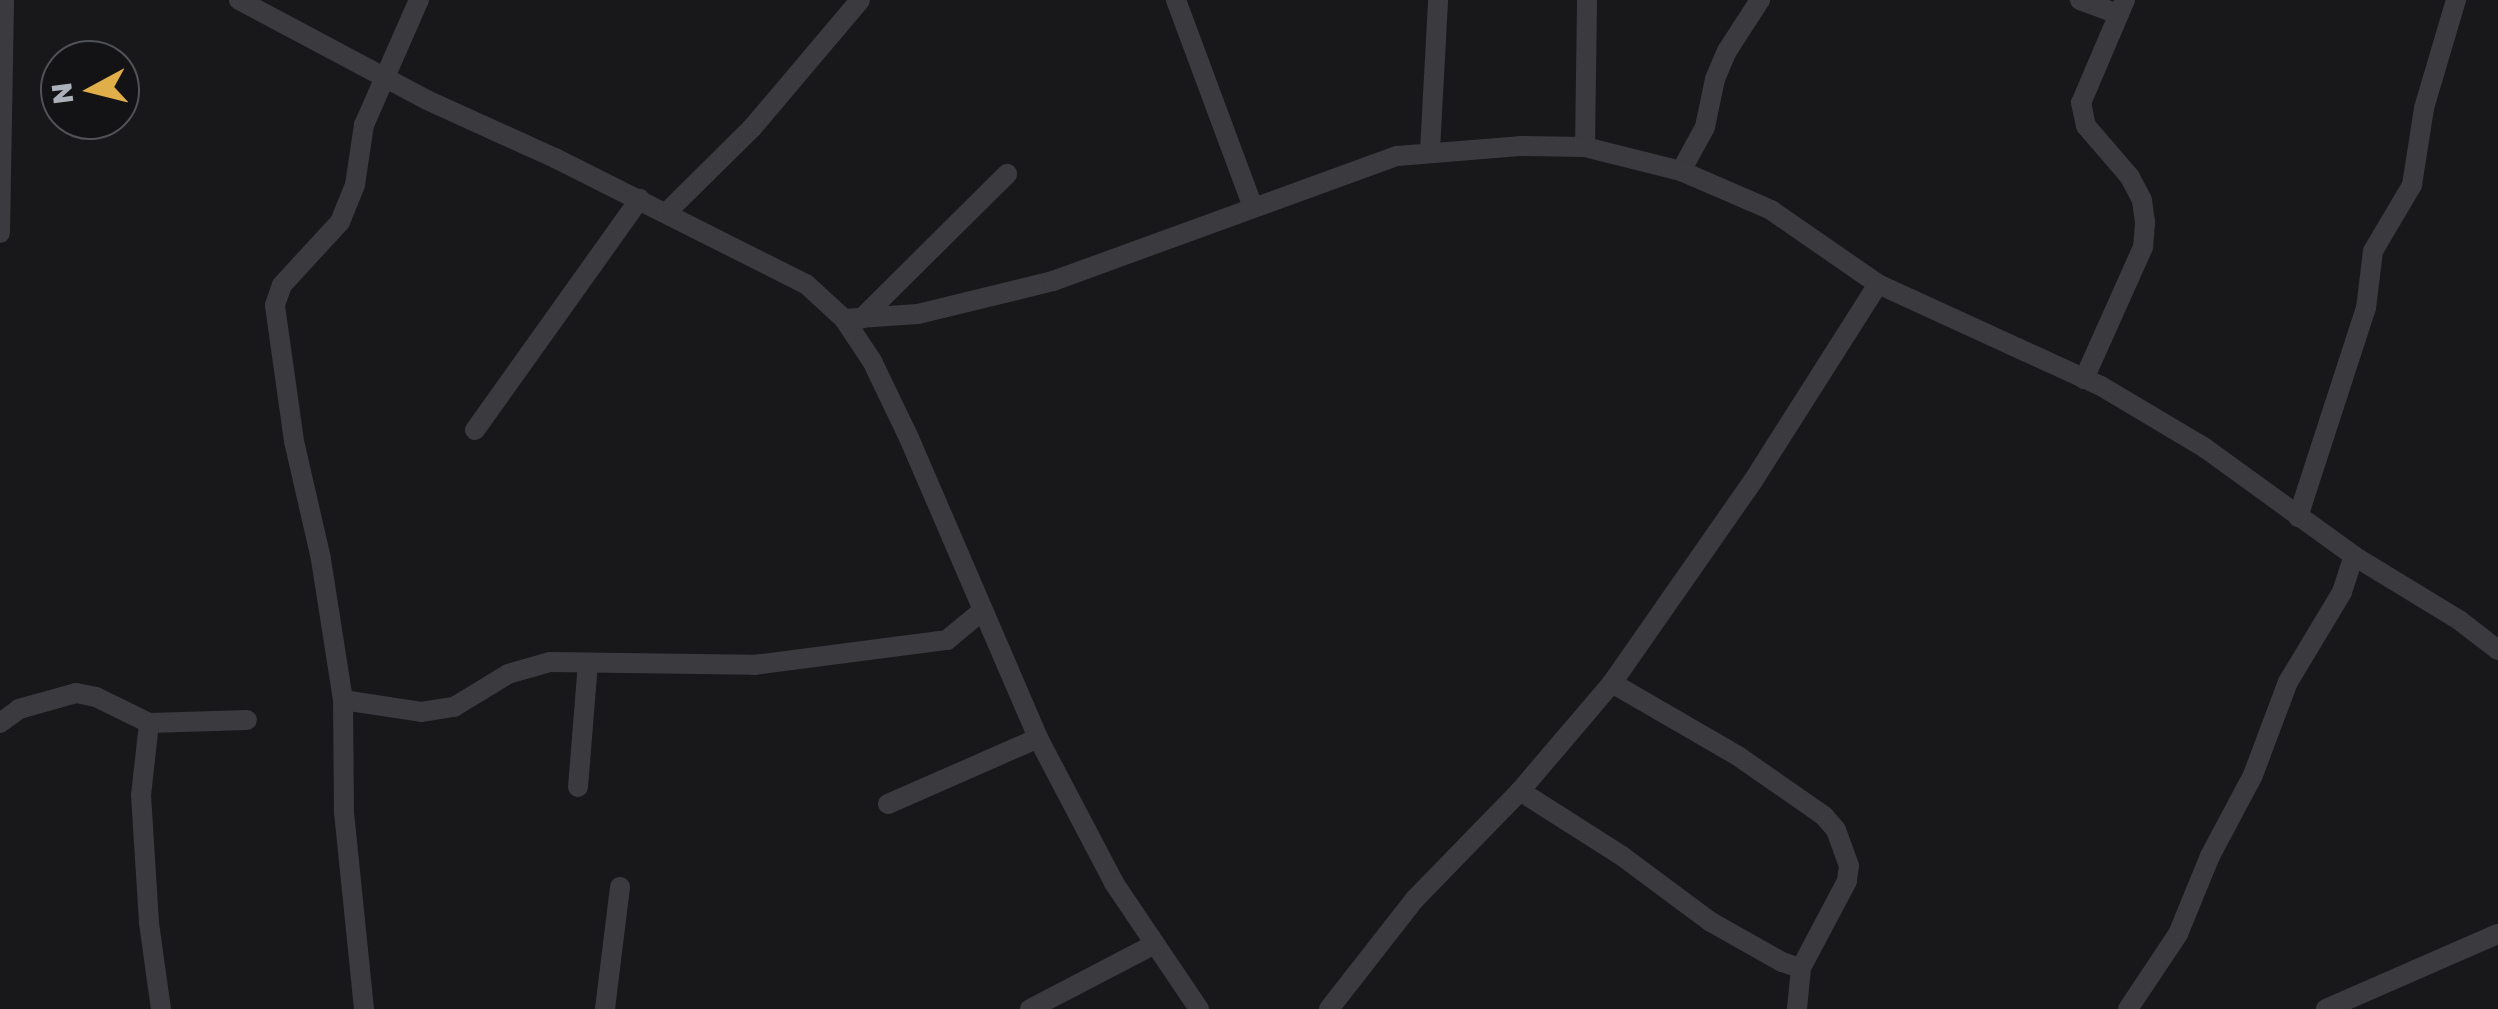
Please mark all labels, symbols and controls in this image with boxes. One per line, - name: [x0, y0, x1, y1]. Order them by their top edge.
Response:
- north arrow: [40, 40, 140, 140]
- text: N: [44, 81, 79, 106]

